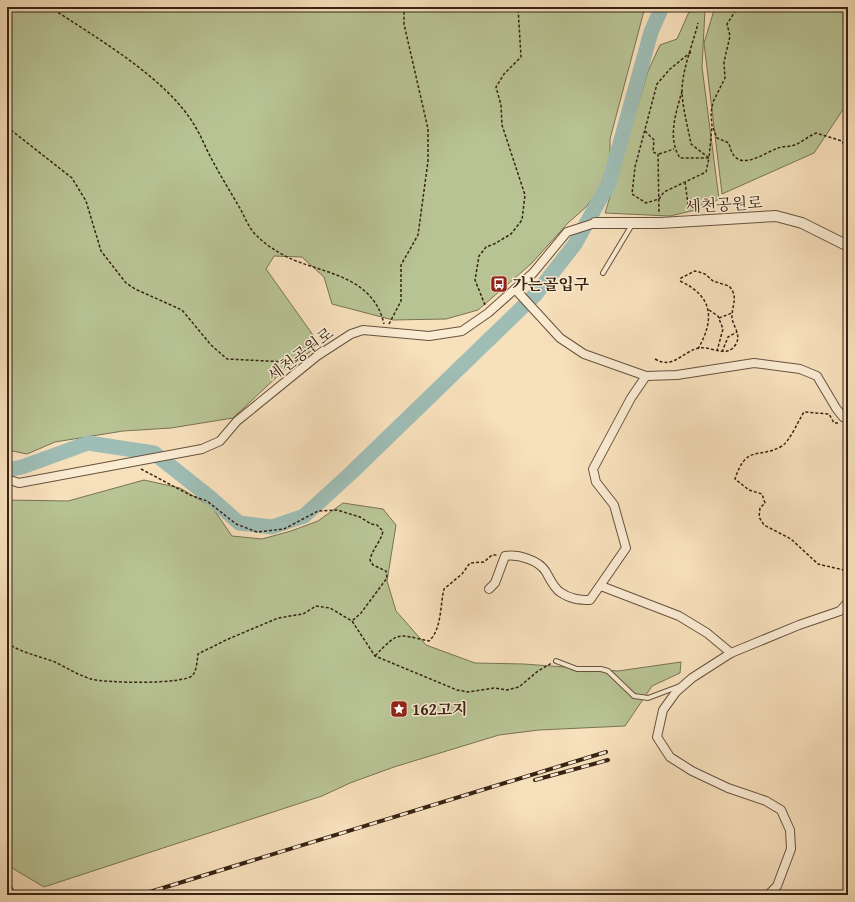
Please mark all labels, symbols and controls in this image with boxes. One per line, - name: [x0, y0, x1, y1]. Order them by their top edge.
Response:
- street label: 세천공원로: [685, 190, 764, 218]
- place label: 가는골입구: [512, 272, 590, 296]
- bus stop icon: 가는골입구: [489, 274, 509, 294]
- street label: 세천공원로: [262, 321, 339, 387]
- place label: 162고지: [412, 697, 468, 721]
- place icon: 162고지: [389, 699, 409, 719]

